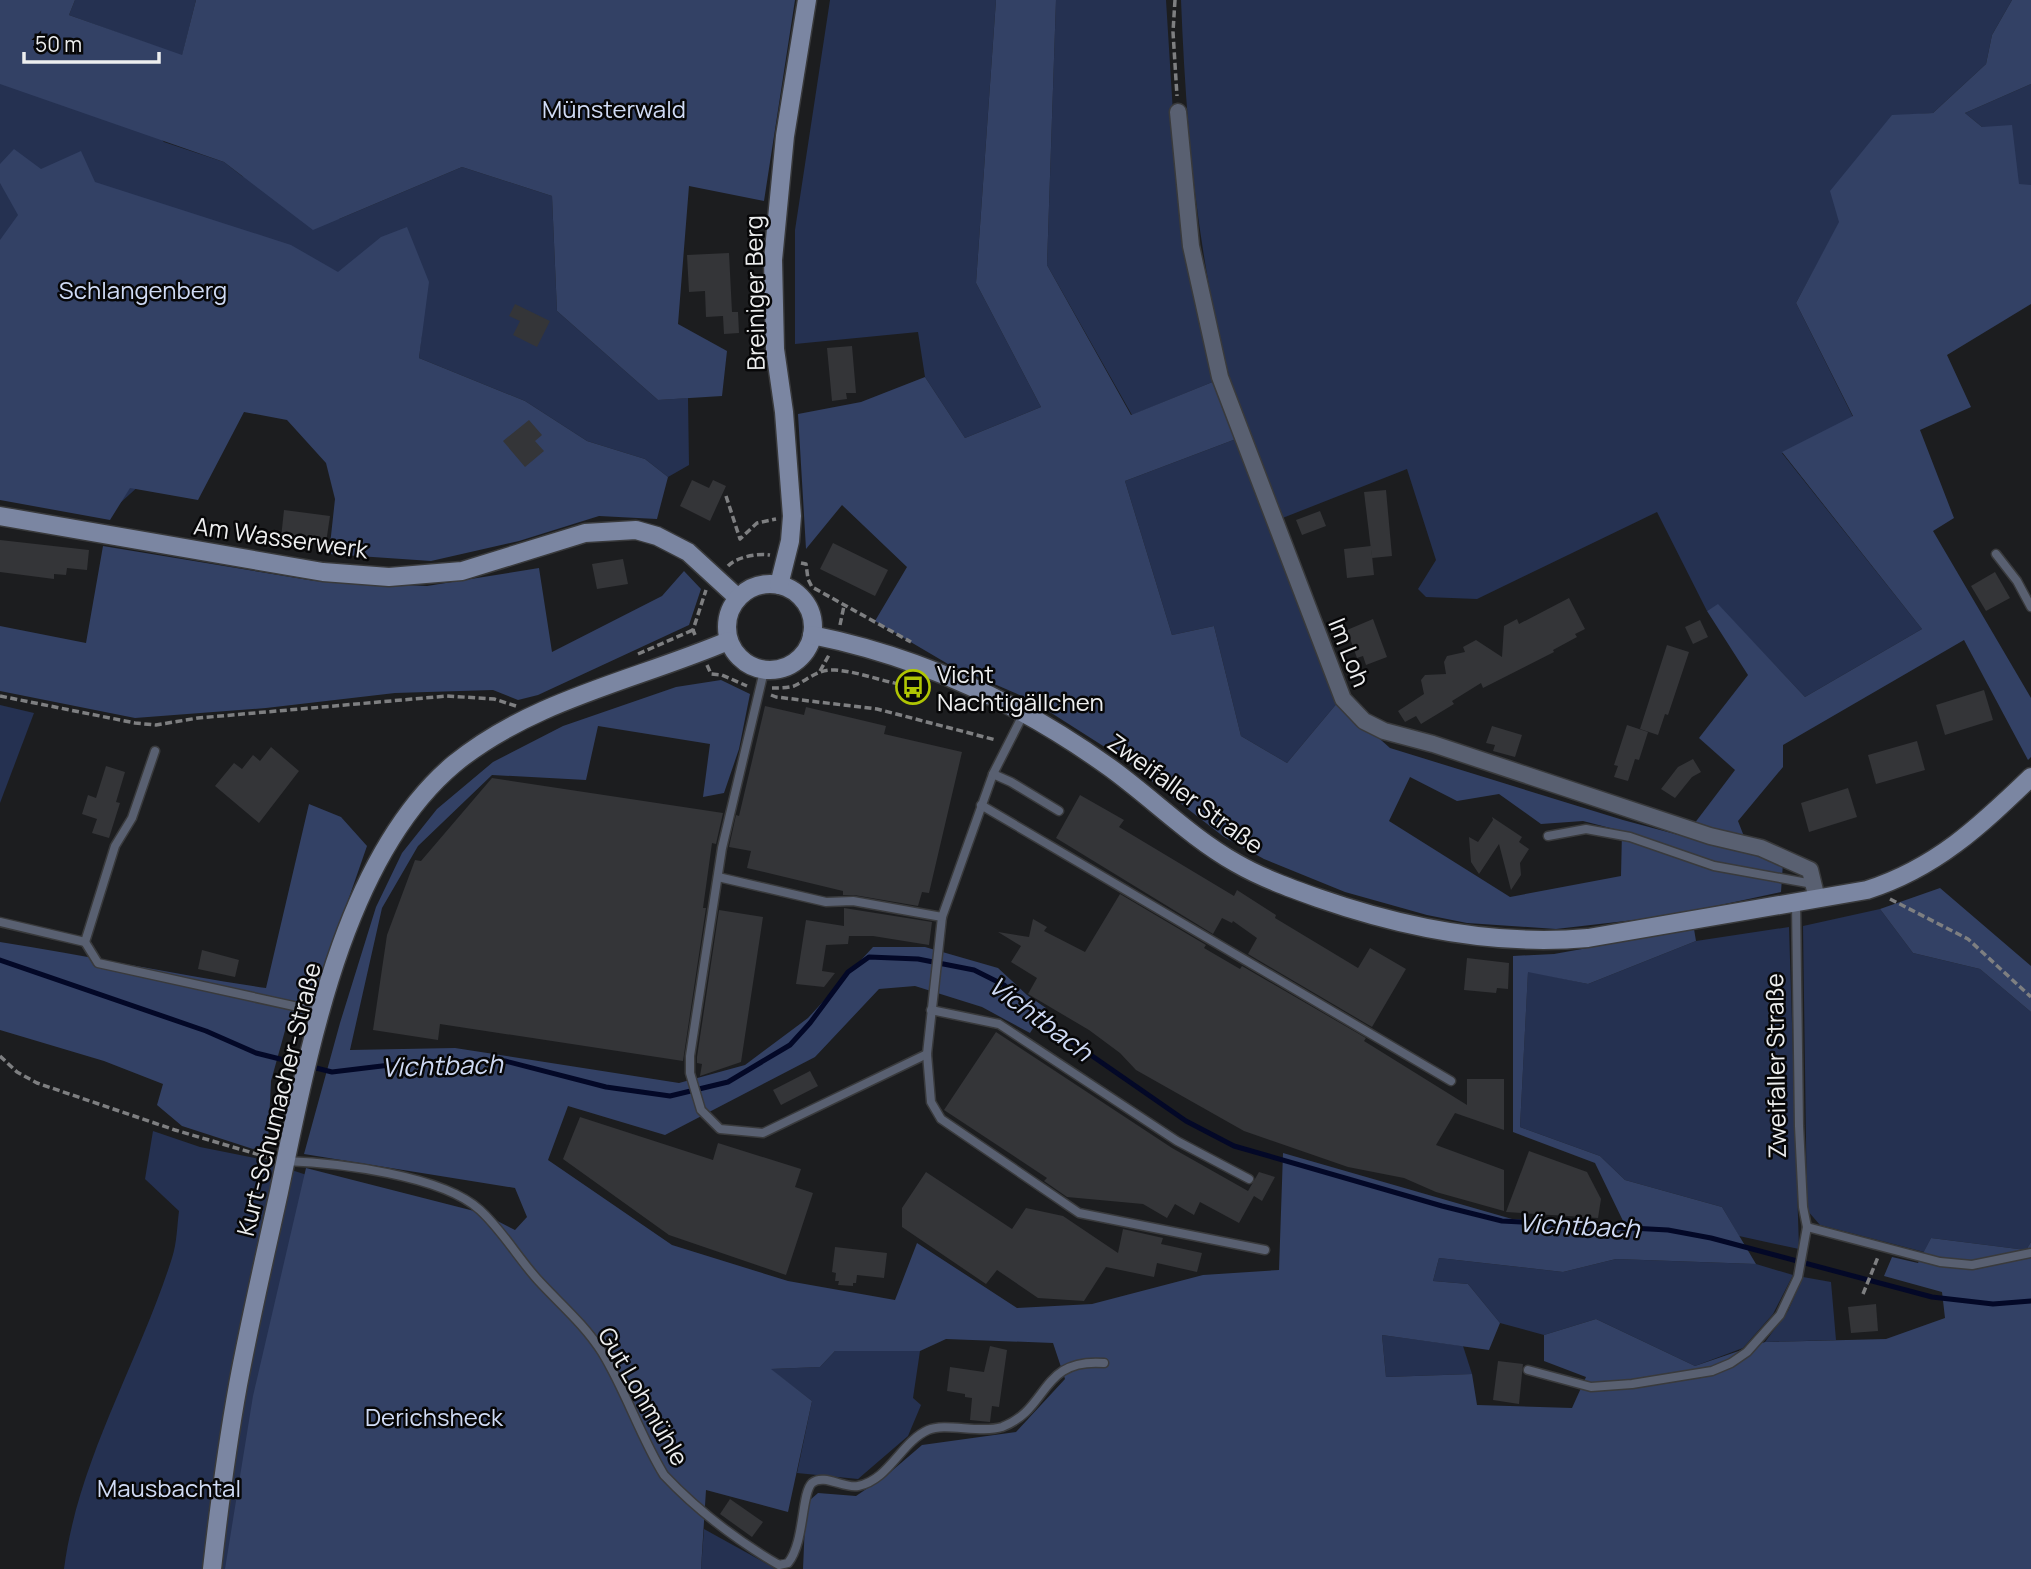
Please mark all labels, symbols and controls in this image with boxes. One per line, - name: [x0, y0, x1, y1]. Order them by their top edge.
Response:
- scale bar: [24, 21, 159, 65]
- text: 50 m: [35, 30, 82, 58]
- park label: Münsterwald: [542, 92, 686, 125]
- street label: Breiniger Berg: [736, 215, 772, 371]
- park label: Schlangenberg: [59, 273, 227, 306]
- street label: Am Wasserwerk: [192, 508, 371, 566]
- street label: Im Loh: [1321, 613, 1379, 691]
- place label: Vicht Nachtigällchen: [937, 657, 1104, 718]
- bus stop icon: Vicht Nachtigällchen: [894, 668, 932, 706]
- street label: Zweifaller Straße: [1101, 725, 1271, 861]
- street label: Kurt-Schumacher-Straße: [228, 959, 328, 1239]
- water label: Vichtbach: [982, 967, 1101, 1070]
- street label: Zweifaller Straße: [1757, 973, 1793, 1159]
- water label: Vichtbach: [381, 1045, 505, 1085]
- water label: Vichtbach: [1518, 1204, 1642, 1246]
- street label: Gut Lohmühle: [591, 1321, 697, 1471]
- park label: Derichsheck: [365, 1400, 504, 1433]
- park label: Mausbachtal: [97, 1471, 241, 1504]

